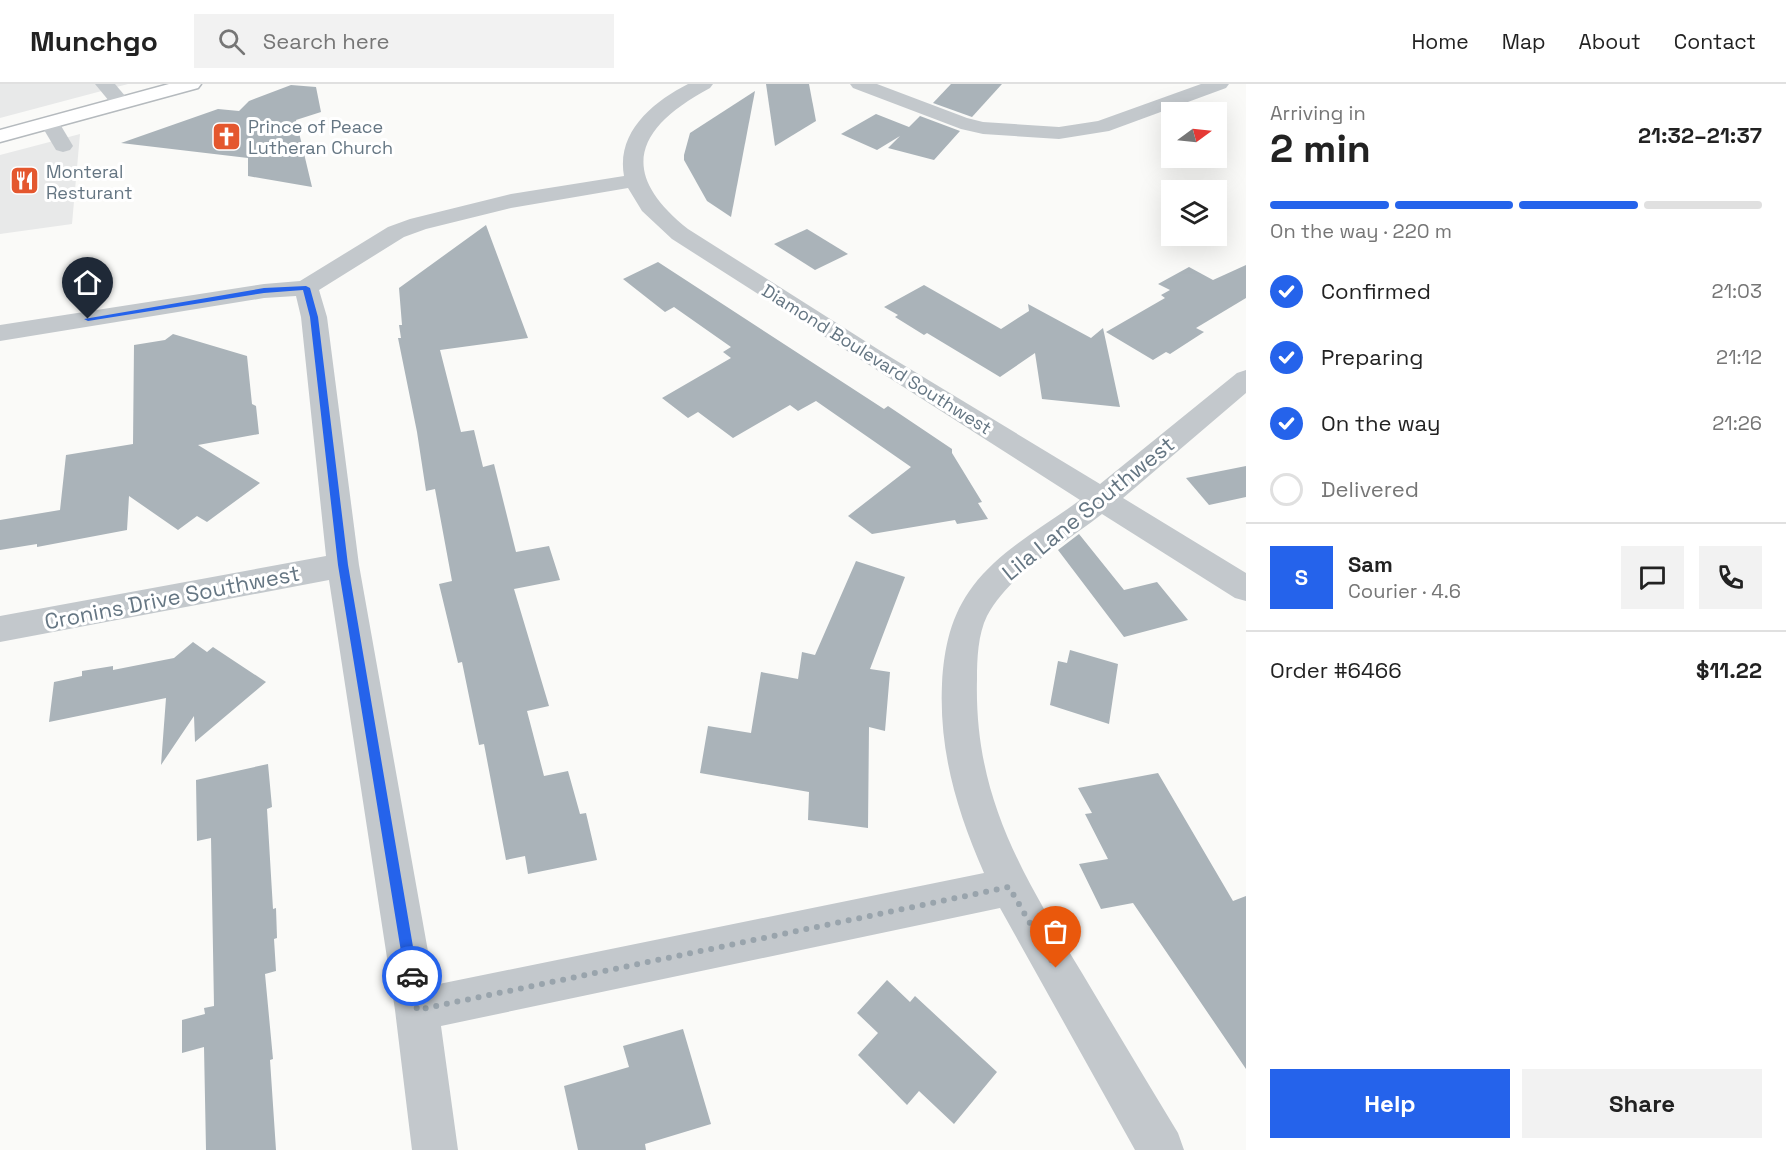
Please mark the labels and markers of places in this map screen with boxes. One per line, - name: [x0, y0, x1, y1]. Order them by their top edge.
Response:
- place label: Prince of Peace Lutheran Church: [248, 115, 393, 159]
- church icon: Prince of Peace Lutheran Church: [211, 120, 243, 152]
- place label: Monteral Resturant: [46, 160, 132, 204]
- restaurant icon: Monteral Resturant: [9, 165, 41, 197]
- pin: [62, 257, 113, 319]
- pin: [1030, 906, 1081, 968]

